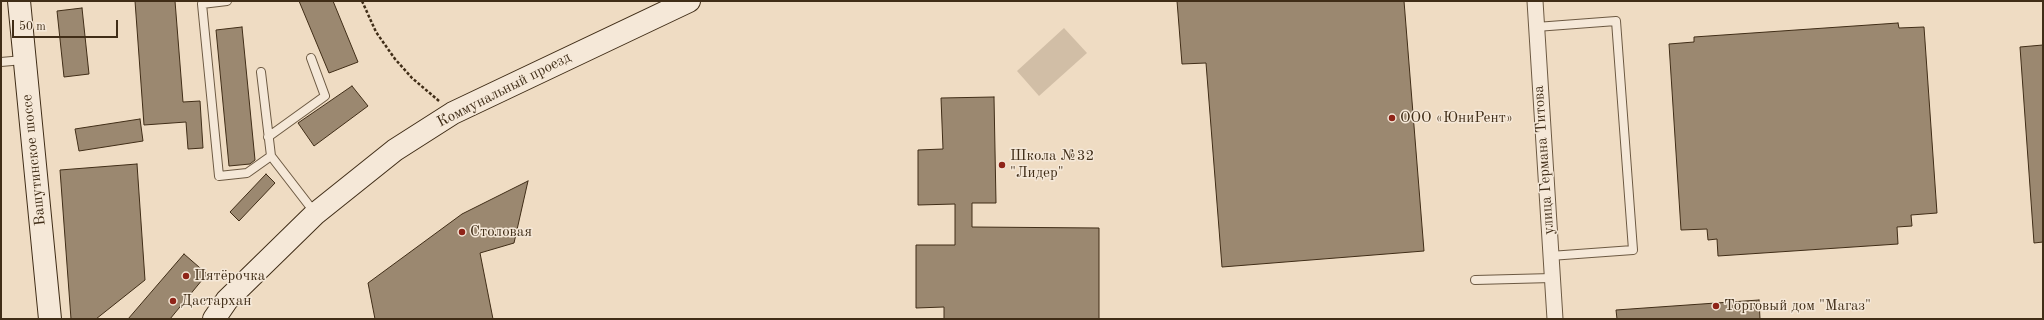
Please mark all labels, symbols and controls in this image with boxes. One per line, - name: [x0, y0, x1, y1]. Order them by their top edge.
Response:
- scale bar: [14, 12, 120, 38]
- text: 50 m: [19, 21, 46, 33]
- street label: Коммунальный проезд: [434, 48, 574, 132]
- street label: улица Германа Титова: [1530, 85, 1558, 235]
- street label: Вашутинское шоссе: [18, 93, 50, 227]
- place label: ООО «ЮниРент»: [1400, 109, 1513, 127]
- marker: ООО «ЮниРент»: [1387, 113, 1397, 123]
- place label: Школа №32 "Лидер": [1010, 147, 1094, 182]
- marker: Школа №32 "Лидер": [997, 160, 1007, 170]
- place label: Столовая: [470, 223, 532, 241]
- marker: Столовая: [457, 227, 467, 237]
- place label: Пятёрочка: [194, 267, 265, 285]
- marker: Пятёрочка: [181, 271, 191, 281]
- place label: Дастархан: [181, 292, 251, 310]
- marker: Дастархан: [168, 296, 178, 306]
- place label: Торговый дом "Магаз": [1724, 297, 1871, 315]
- marker: Торговый дом "Магаз": [1711, 301, 1721, 311]

